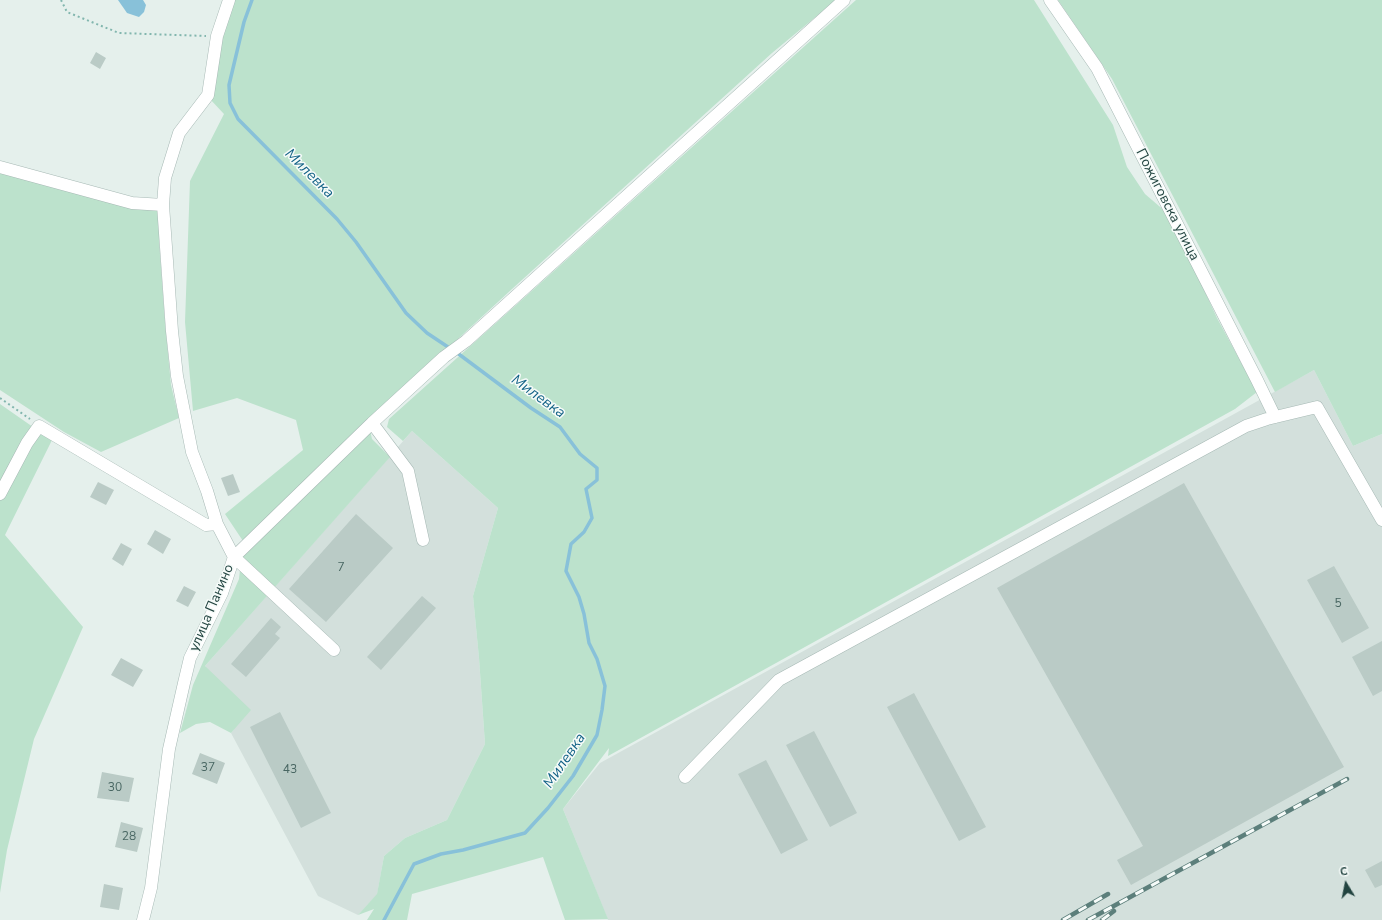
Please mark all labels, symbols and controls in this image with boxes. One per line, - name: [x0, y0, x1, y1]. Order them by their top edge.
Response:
- water label: Милевка: [281, 146, 337, 202]
- street label: Пожиговска улица: [1131, 146, 1203, 264]
- water label: Милевка: [507, 371, 569, 423]
- house number: 7: [337, 561, 345, 575]
- street label: улица Панино: [186, 562, 238, 654]
- house number: 5: [1334, 597, 1342, 611]
- water label: Милевка: [540, 730, 590, 792]
- house number: 37: [201, 761, 215, 775]
- house number: 43: [283, 763, 297, 777]
- house number: 30: [108, 781, 122, 795]
- house number: 28: [122, 830, 136, 844]
- north arrow: [1326, 864, 1366, 904]
- text: С: [1339, 864, 1349, 880]

